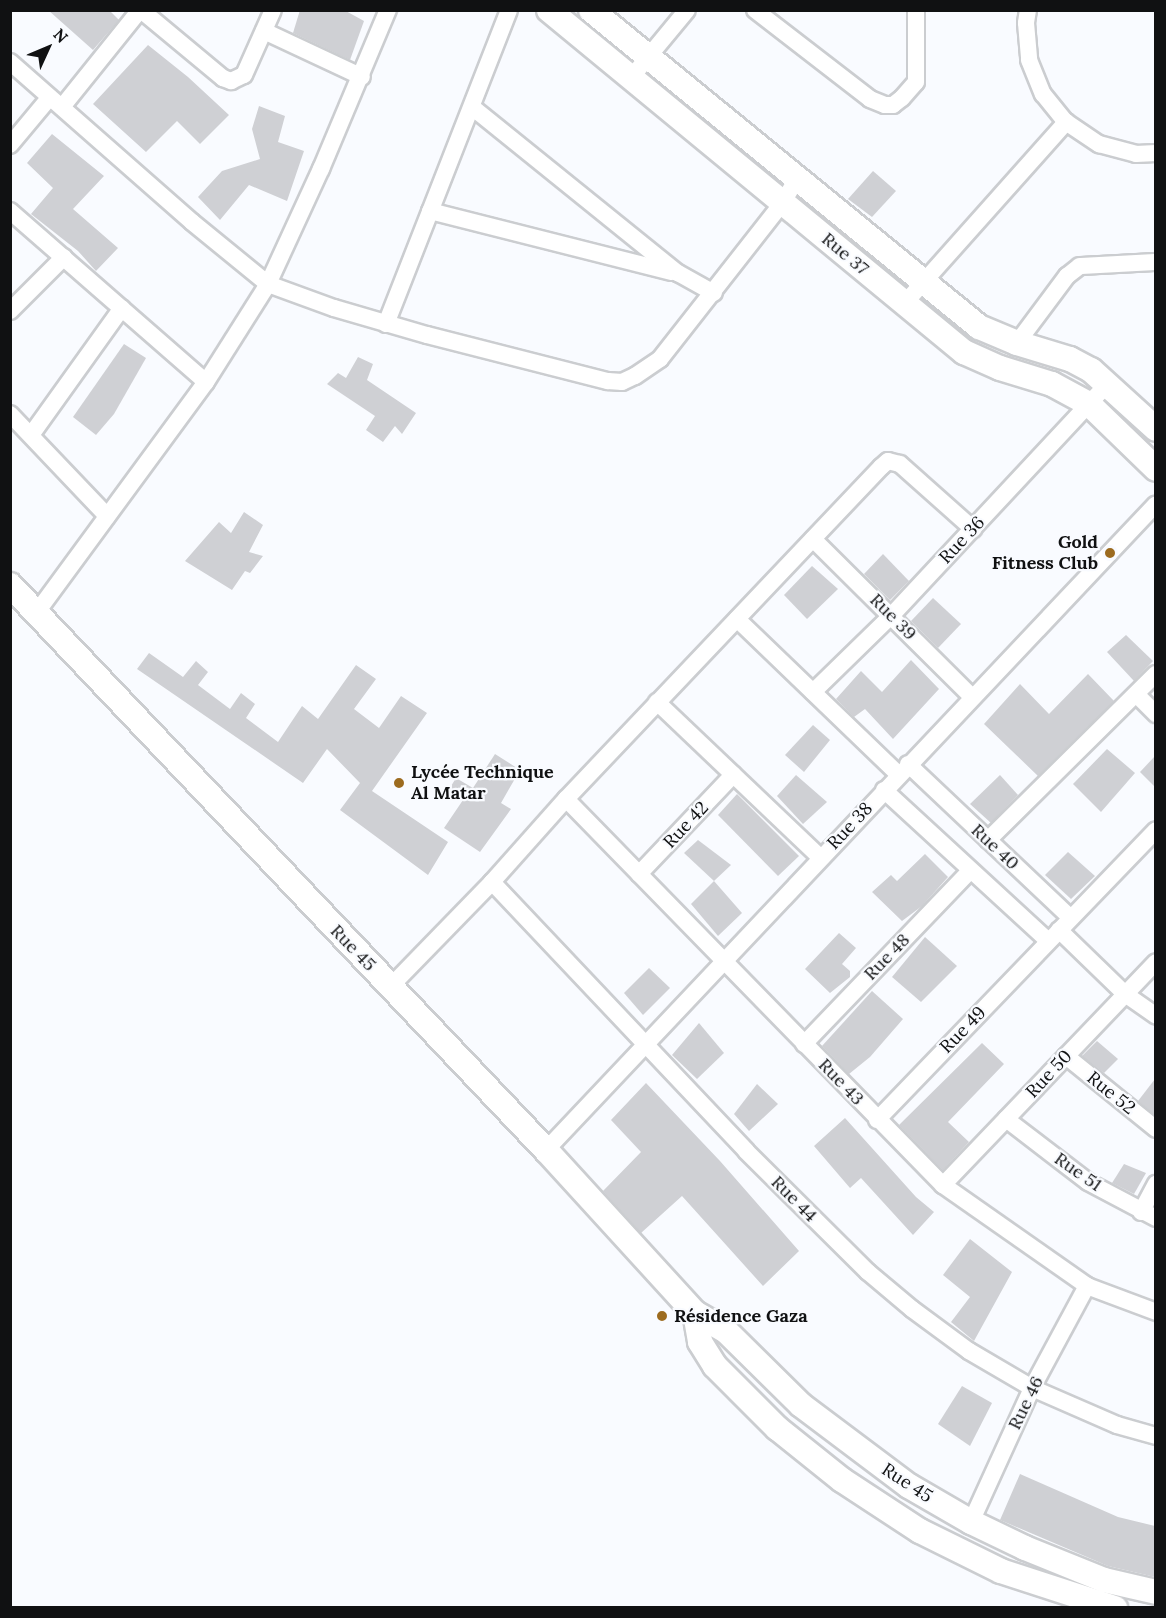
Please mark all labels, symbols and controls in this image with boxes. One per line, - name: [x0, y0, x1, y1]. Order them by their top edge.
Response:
- north arrow: [18, 18, 78, 78]
- text: N: [49, 24, 72, 47]
- street label: Rue 37: [817, 228, 873, 280]
- street label: Rue 36: [935, 512, 989, 568]
- place label: Gold Fitness Club: [992, 532, 1098, 574]
- marker: Gold Fitness Club: [1103, 546, 1117, 560]
- street label: Rue 39: [865, 589, 921, 645]
- place label: Lycée Technique Al Matar: [411, 762, 554, 804]
- marker: Lycée Technique Al Matar: [392, 776, 406, 790]
- street label: Rue 42: [659, 797, 713, 853]
- street label: Rue 38: [823, 798, 877, 854]
- street label: Rue 40: [967, 820, 1023, 874]
- street label: Rue 45: [326, 920, 380, 976]
- street label: Rue 48: [860, 929, 914, 985]
- street label: Rue 49: [936, 1002, 990, 1058]
- street label: Rue 50: [1021, 1046, 1077, 1102]
- street label: Rue 43: [814, 1054, 868, 1110]
- street label: Rue 52: [1082, 1067, 1140, 1119]
- street label: Rue 51: [1050, 1148, 1106, 1196]
- street label: Rue 44: [767, 1172, 821, 1226]
- place label: Résidence Gaza: [674, 1305, 808, 1327]
- marker: Résidence Gaza: [655, 1309, 669, 1323]
- street label: Rue 46: [1004, 1373, 1048, 1433]
- street label: Rue 45: [878, 1459, 936, 1507]

